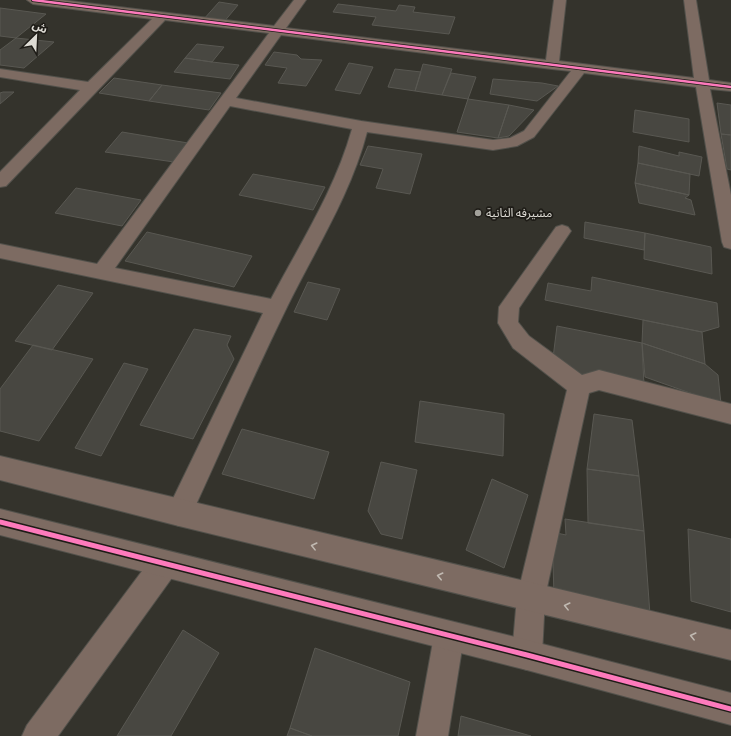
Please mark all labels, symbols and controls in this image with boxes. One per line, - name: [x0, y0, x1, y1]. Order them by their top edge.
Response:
- north arrow: [16, 16, 56, 56]
- text: ش: [30, 17, 50, 36]
- place label: مشيرفه الثانية: [486, 205, 552, 220]
- marker: مشيرفه الثانية: [473, 208, 483, 218]
- one-way arrow: [310, 542, 317, 550]
- one-way arrow: [437, 572, 443, 580]
- one-way arrow: [563, 602, 570, 610]
- one-way arrow: [690, 632, 697, 641]

